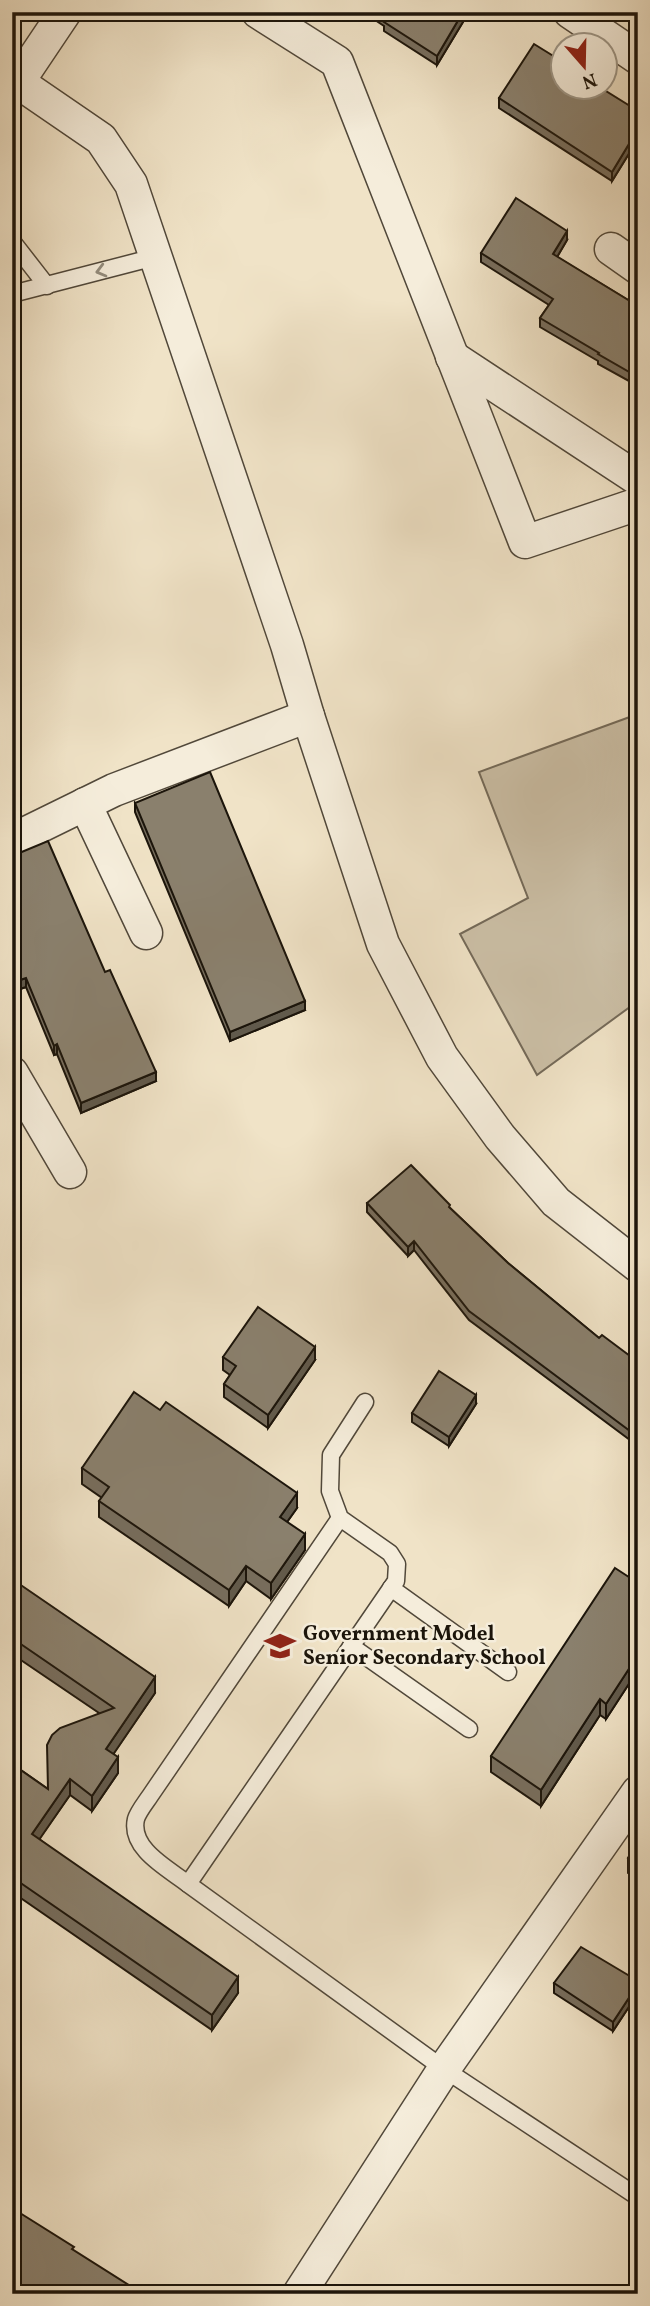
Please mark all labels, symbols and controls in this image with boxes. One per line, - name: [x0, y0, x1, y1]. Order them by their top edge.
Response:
- north arrow: [548, 32, 618, 102]
- text: N: [578, 66, 600, 95]
- one-way arrow: [95, 263, 107, 277]
- place label: Government Model Senior Secondary School: [303, 1620, 546, 1673]
- school or university icon: Government Model Senior Secondary School: [263, 1629, 297, 1663]

